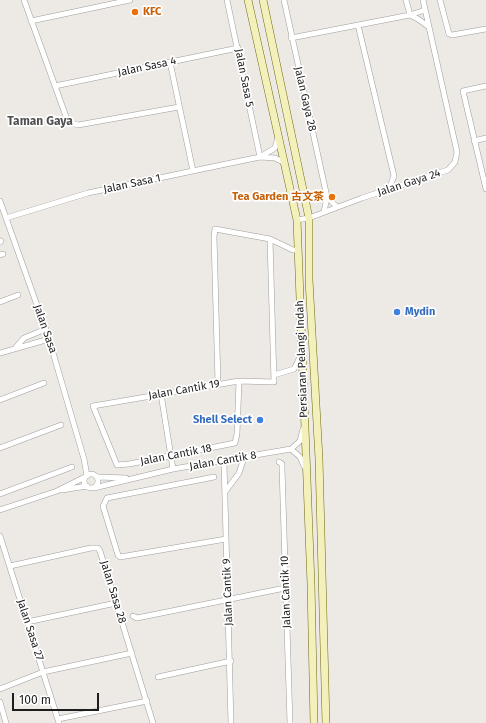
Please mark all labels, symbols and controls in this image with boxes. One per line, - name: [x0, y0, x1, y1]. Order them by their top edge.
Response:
- place label: KFC: [143, 5, 161, 19]
- marker: KFC: [130, 7, 140, 17]
- street label: Jalan Sasa 5: [232, 48, 256, 108]
- street label: Jalan Sasa 4: [117, 54, 177, 80]
- street label: Jalan Gaya 28: [291, 65, 319, 133]
- district label: Taman Gaya: [7, 115, 73, 129]
- street label: Jalan Gaya 24: [376, 167, 442, 199]
- street label: Jalan Sasa 1: [102, 171, 162, 197]
- place label: Tea Garden 古文茶: [232, 190, 324, 204]
- marker: Tea Garden 古文茶: [327, 192, 337, 202]
- street label: Persiaran Pelangi Indah: [293, 300, 311, 418]
- street label: Jalan Sasa: [31, 303, 59, 355]
- place label: Mydin: [405, 305, 435, 319]
- marker: Mydin: [392, 307, 402, 317]
- street label: Jalan Cantik 19: [147, 377, 221, 403]
- place label: Shell Select: [193, 413, 252, 427]
- marker: Shell Select: [255, 415, 265, 425]
- street label: Jalan Cantik 18: [139, 442, 213, 468]
- street label: Jalan Cantik 8: [188, 449, 258, 473]
- street label: Jalan Cantik 10: [278, 555, 294, 629]
- street label: Jalan Cantik 9: [220, 558, 236, 626]
- street label: Jalan Sasa 28: [97, 559, 129, 625]
- street label: Jalan Sasa 27: [14, 598, 46, 662]
- scale bar: [14, 685, 101, 711]
- text: 100 m: [19, 693, 51, 707]

